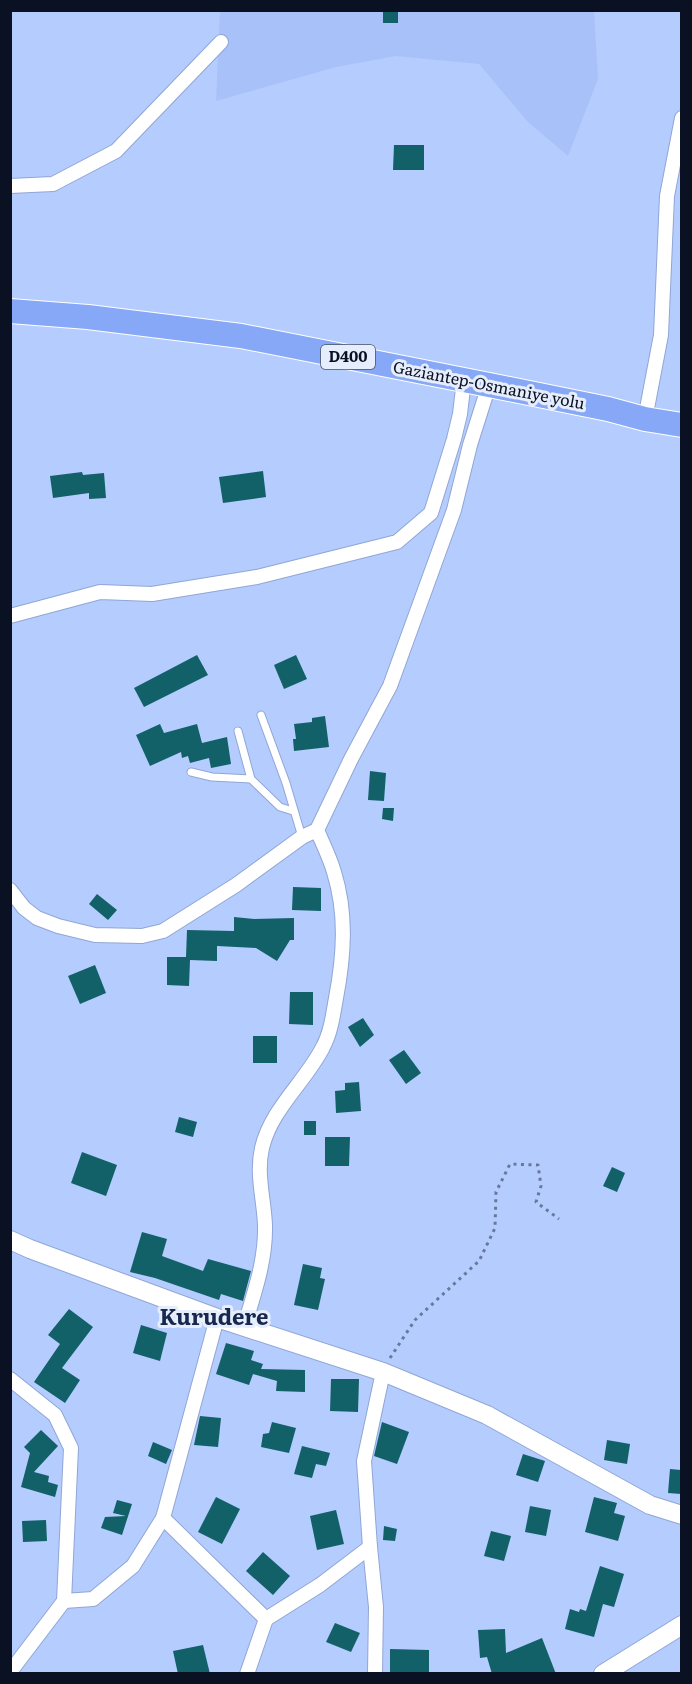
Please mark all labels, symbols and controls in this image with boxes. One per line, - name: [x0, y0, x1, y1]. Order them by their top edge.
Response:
- road number: D400: [321, 345, 375, 369]
- street label: Gaziantep-Osmaniye yolu: [391, 354, 587, 414]
- district label: Kurudere: [160, 1299, 268, 1332]

